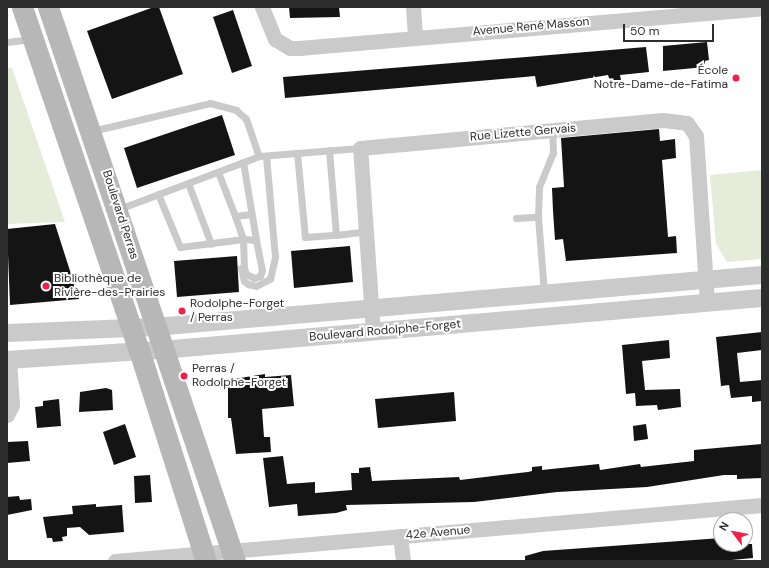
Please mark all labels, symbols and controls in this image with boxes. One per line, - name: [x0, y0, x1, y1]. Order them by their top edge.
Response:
- street label: Avenue René Masson: [472, 15, 590, 39]
- scale bar: [625, 16, 716, 42]
- text: 50 m: [630, 23, 659, 39]
- place label: École Notre-Dame-de-Fatima: [594, 64, 728, 92]
- marker: École Notre-Dame-de-Fatima: [731, 73, 741, 83]
- street label: Rue Lizette Gervais: [469, 121, 577, 145]
- street label: Boulevard Perras: [99, 169, 141, 261]
- place label: Bibliothèque de Rivière-des-Prairies: [54, 272, 165, 300]
- marker: Bibliothèque de Rivière-des-Prairies: [41, 281, 51, 291]
- place label: Rodolphe-Forget / Perras: [190, 297, 284, 325]
- marker: Rodolphe-Forget / Perras: [177, 306, 187, 316]
- street label: Boulevard Rodolphe-Forget: [309, 317, 461, 345]
- place label: Perras / Rodolphe-Forget: [192, 362, 286, 390]
- marker: Perras / Rodolphe-Forget: [179, 371, 189, 381]
- north arrow: [713, 512, 753, 552]
- text: N: [716, 519, 732, 533]
- street label: 42e Avenue: [405, 523, 471, 543]

